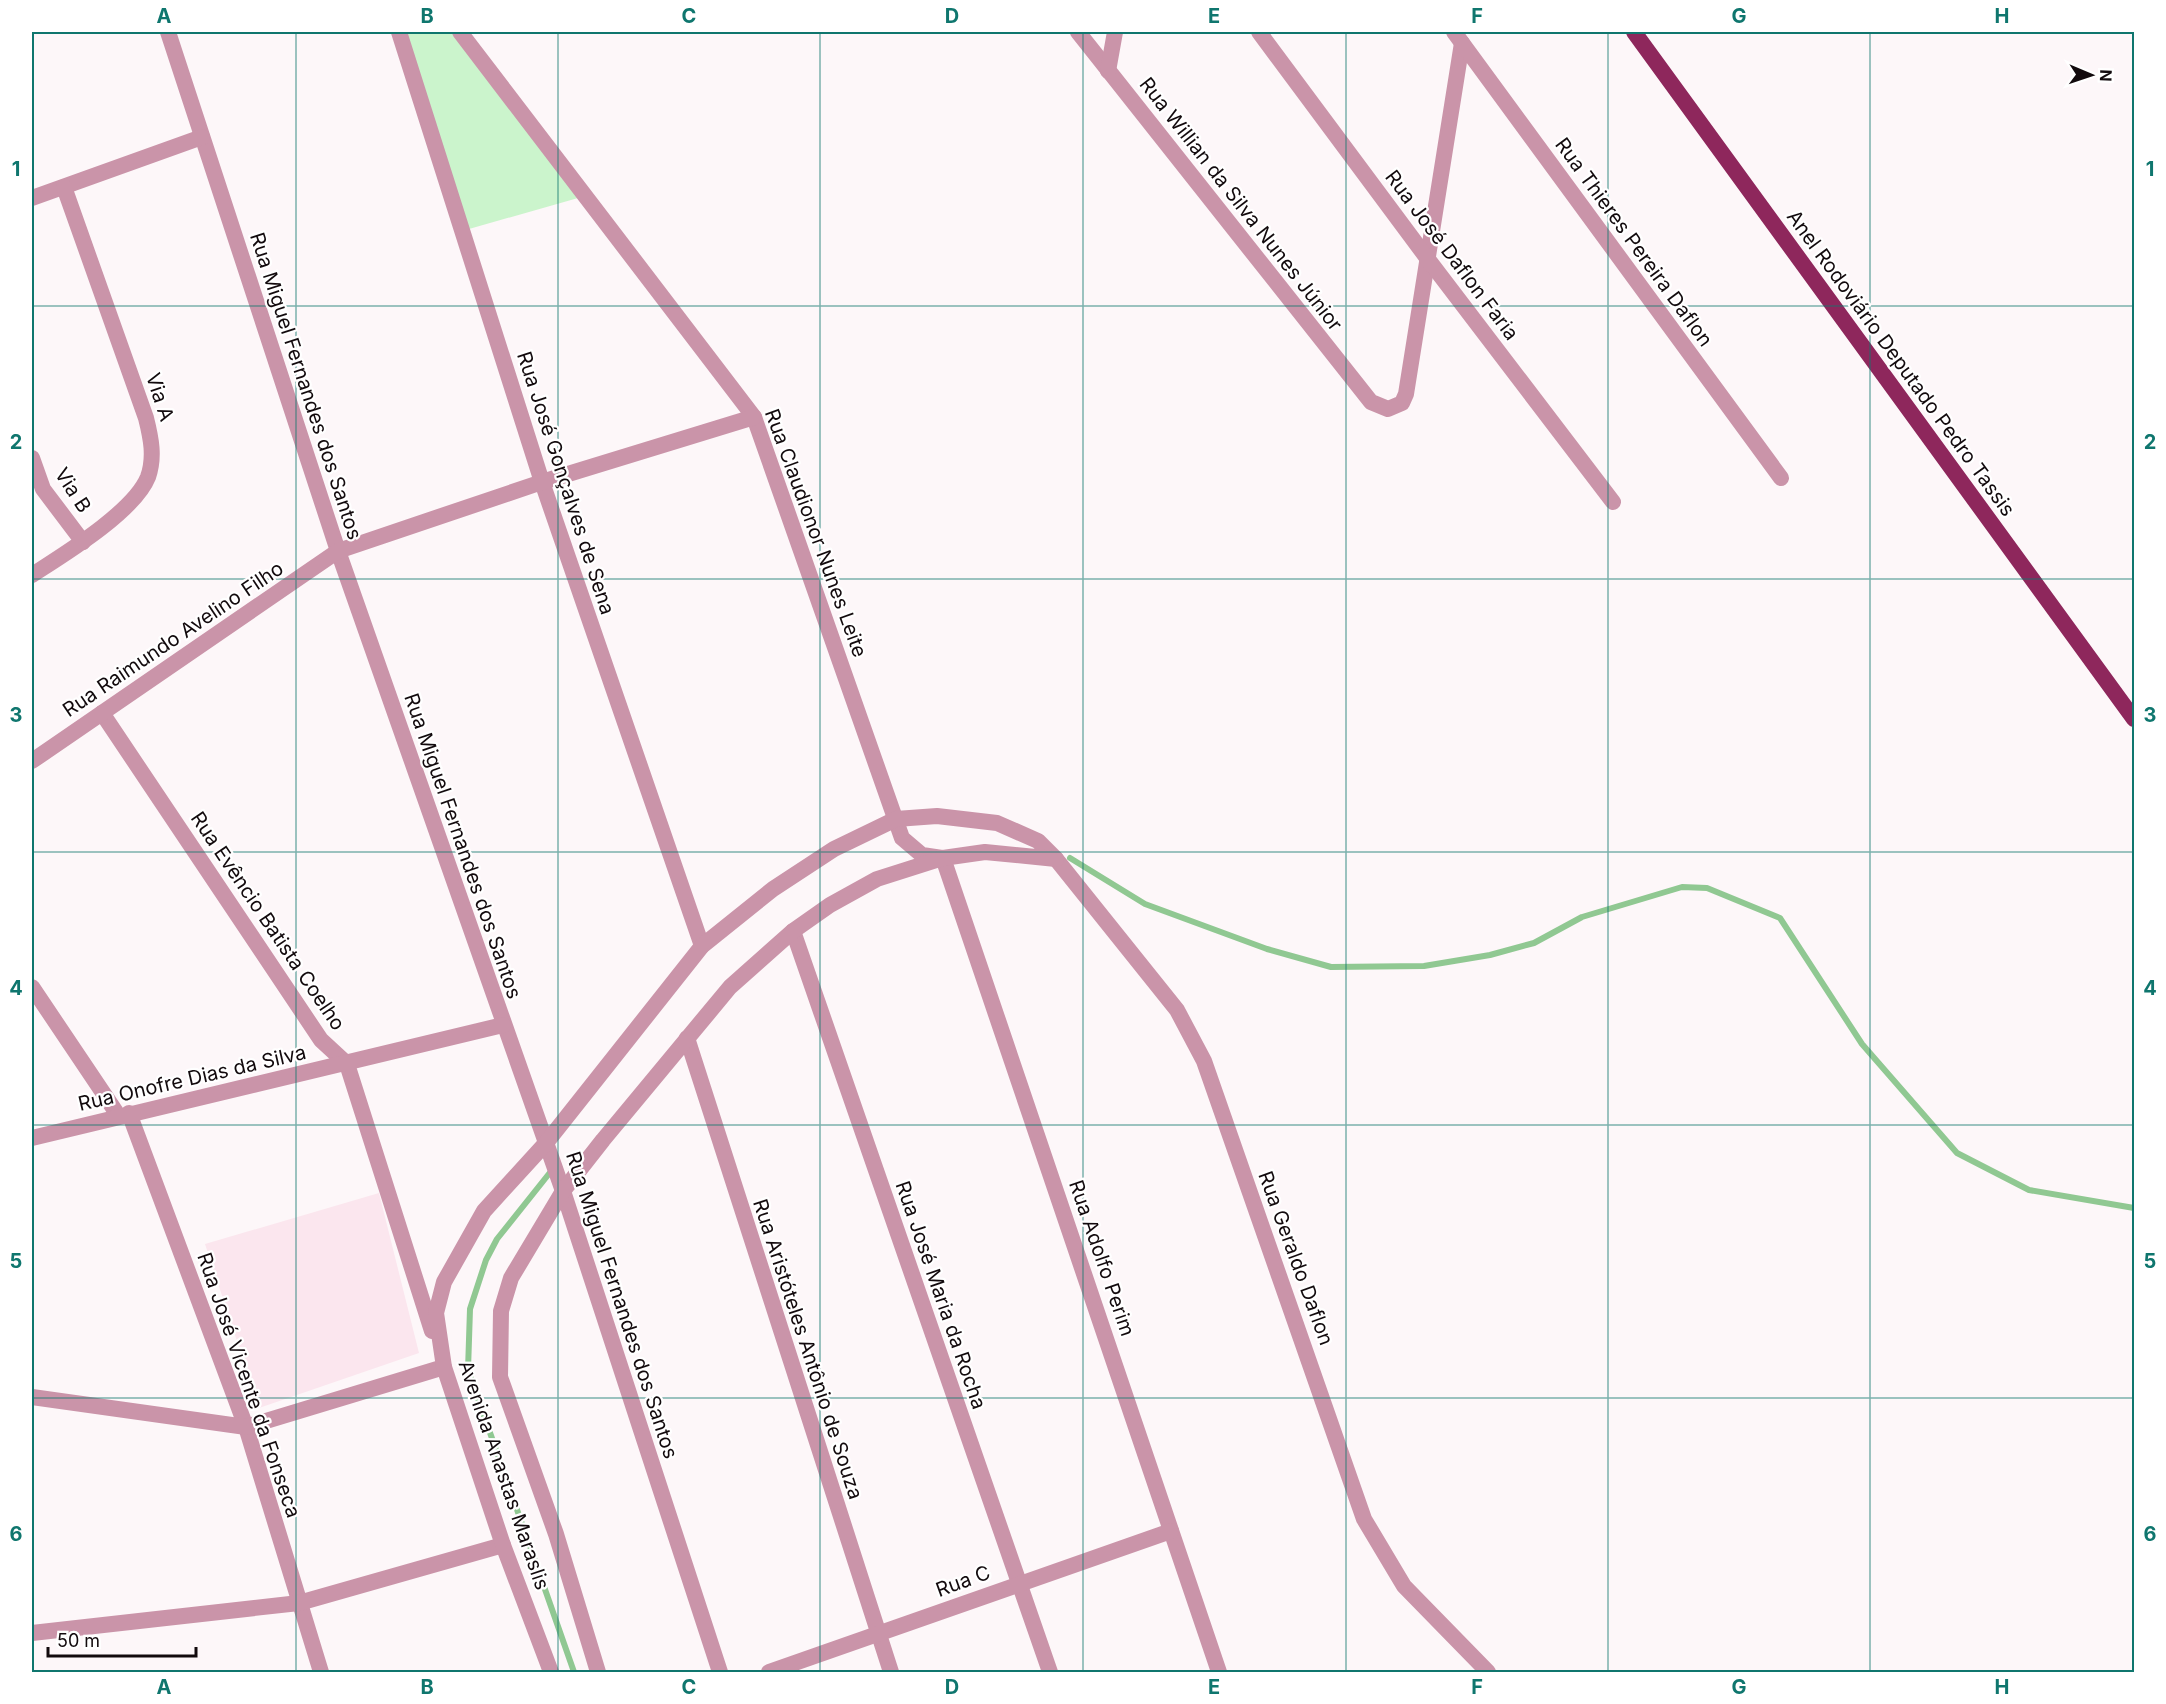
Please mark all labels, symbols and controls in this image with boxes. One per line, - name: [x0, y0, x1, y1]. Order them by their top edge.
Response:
- text: A: [157, 4, 172, 28]
- text: B: [420, 4, 434, 28]
- text: C: [682, 4, 696, 28]
- text: D: [945, 4, 959, 28]
- text: E: [1208, 4, 1220, 28]
- text: F: [1471, 4, 1483, 28]
- text: G: [1731, 4, 1747, 28]
- text: H: [1995, 4, 2009, 28]
- north arrow: [2061, 45, 2121, 105]
- text: N: [2096, 69, 2116, 82]
- street label: Rua Willian da Silva Nunes Júnior: [1135, 73, 1348, 336]
- street label: Rua Thieres Pereira Daflon: [1550, 133, 1718, 351]
- text: 1: [12, 157, 20, 181]
- text: 1: [2146, 157, 2154, 181]
- street label: Rua José Daflon Faria: [1380, 165, 1524, 345]
- street label: Anel Rodoviário Deputado Pedro Tassis: [1782, 205, 2020, 521]
- street label: Rua Miguel Fernandes dos Santos: [245, 229, 367, 543]
- street label: Rua José Gonçalves de Sena: [512, 348, 620, 618]
- street label: Via A: [141, 370, 179, 424]
- street label: Rua Claudionor Nunes Leite: [760, 406, 872, 660]
- text: 2: [10, 430, 22, 454]
- text: 2: [2144, 430, 2156, 454]
- street label: Via B: [50, 463, 96, 517]
- street label: Rua Raimundo Avelino Filho: [58, 556, 288, 722]
- street label: Rua Miguel Fernandes dos Santos: [399, 690, 527, 1002]
- text: 3: [10, 703, 22, 727]
- text: 3: [2144, 703, 2156, 727]
- street label: Rua Evêncio Batista Coelho: [186, 807, 350, 1035]
- text: 4: [9, 976, 23, 1000]
- text: 4: [2143, 976, 2157, 1000]
- street label: Rua Onofre Dias da Silva: [76, 1040, 308, 1116]
- street label: Rua Miguel Fernandes dos Santos: [561, 1148, 683, 1462]
- street label: Rua Geraldo Daflon: [1253, 1168, 1339, 1348]
- street label: Rua Adolfo Perim: [1064, 1177, 1140, 1339]
- street label: Rua José Maria da Rocha: [891, 1178, 991, 1412]
- street label: Rua Aristóteles Antônio de Souza: [748, 1196, 868, 1502]
- text: 5: [10, 1249, 22, 1273]
- street label: Rua José Vicente da Fonseca: [192, 1249, 306, 1521]
- text: 5: [2144, 1249, 2156, 1273]
- street label: Avenida Anastas Maraslis: [453, 1357, 555, 1593]
- text: 6: [10, 1522, 23, 1546]
- text: 6: [2144, 1522, 2157, 1546]
- street label: Rua C: [933, 1560, 993, 1602]
- scale bar: [48, 1620, 196, 1658]
- text: 50 m: [57, 1630, 100, 1651]
- text: A: [157, 1675, 172, 1699]
- text: B: [420, 1675, 434, 1699]
- text: C: [682, 1675, 696, 1699]
- text: D: [945, 1675, 959, 1699]
- text: E: [1208, 1675, 1220, 1699]
- text: F: [1471, 1675, 1483, 1699]
- text: G: [1731, 1675, 1747, 1699]
- text: H: [1995, 1675, 2009, 1699]

